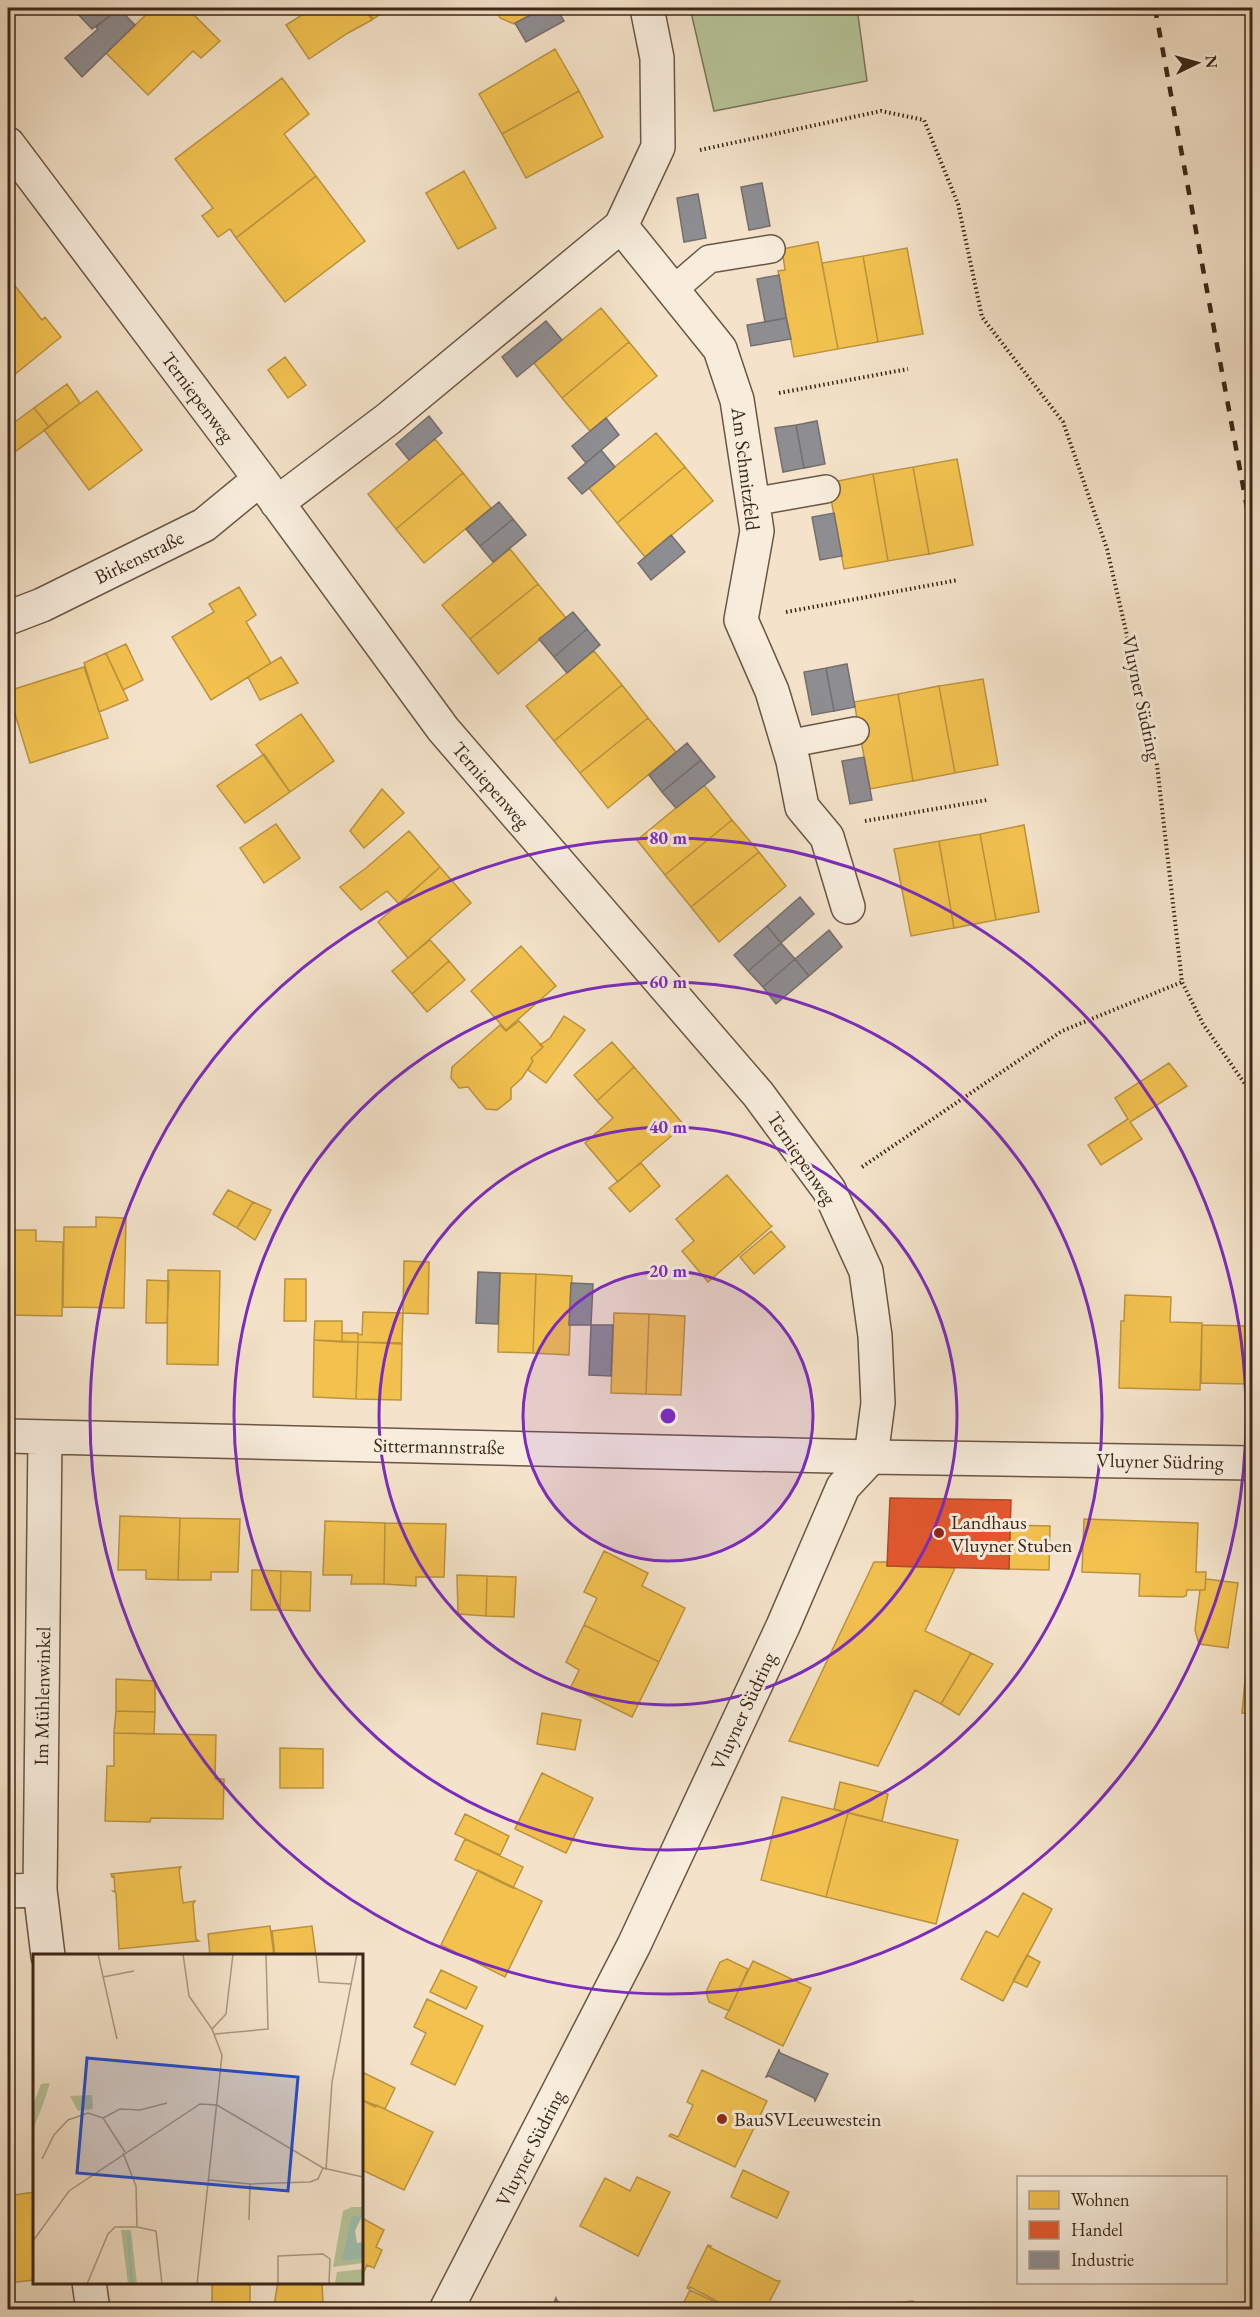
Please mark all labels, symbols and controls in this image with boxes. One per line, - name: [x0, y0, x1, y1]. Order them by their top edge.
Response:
- north arrow: [1167, 33, 1227, 93]
- text: N: [1200, 54, 1222, 69]
- street label: Terniepenweg: [155, 346, 241, 448]
- street label: Am Schmitzfeld: [725, 405, 767, 533]
- street label: Birkenstraße: [90, 524, 188, 590]
- street label: Vluyner Südring: [1116, 633, 1168, 763]
- street label: Terniepenweg: [446, 736, 536, 834]
- text: 80 m: [649, 826, 687, 849]
- text: 60 m: [649, 970, 687, 993]
- street label: Terniepenweg: [761, 1106, 843, 1210]
- text: 40 m: [649, 1115, 687, 1138]
- text: 20 m: [649, 1259, 687, 1282]
- centre of rings: [658, 1406, 678, 1426]
- street label: Sittermannstraße: [373, 1432, 505, 1460]
- street label: Vluyner Südring: [1096, 1447, 1224, 1475]
- place label: Landhaus Vluyner Stuben: [951, 1509, 1073, 1558]
- marker: Landhaus Vluyner Stuben: [932, 1526, 946, 1540]
- street label: Im Mühlenwinkel: [28, 1626, 56, 1766]
- street label: Vluyner Südring: [704, 1648, 782, 1774]
- inset map: [33, 1954, 363, 2284]
- street label: Vluyner Südring: [489, 2085, 571, 2211]
- place label: BauSVLeeuwestein: [734, 2106, 882, 2132]
- marker: BauSVLeeuwestein: [715, 2112, 729, 2126]
- legend: [1017, 2176, 1227, 2284]
- text: Wohnen: [1071, 2188, 1130, 2211]
- text: Handel: [1071, 2218, 1123, 2241]
- text: Industrie: [1071, 2248, 1134, 2271]

